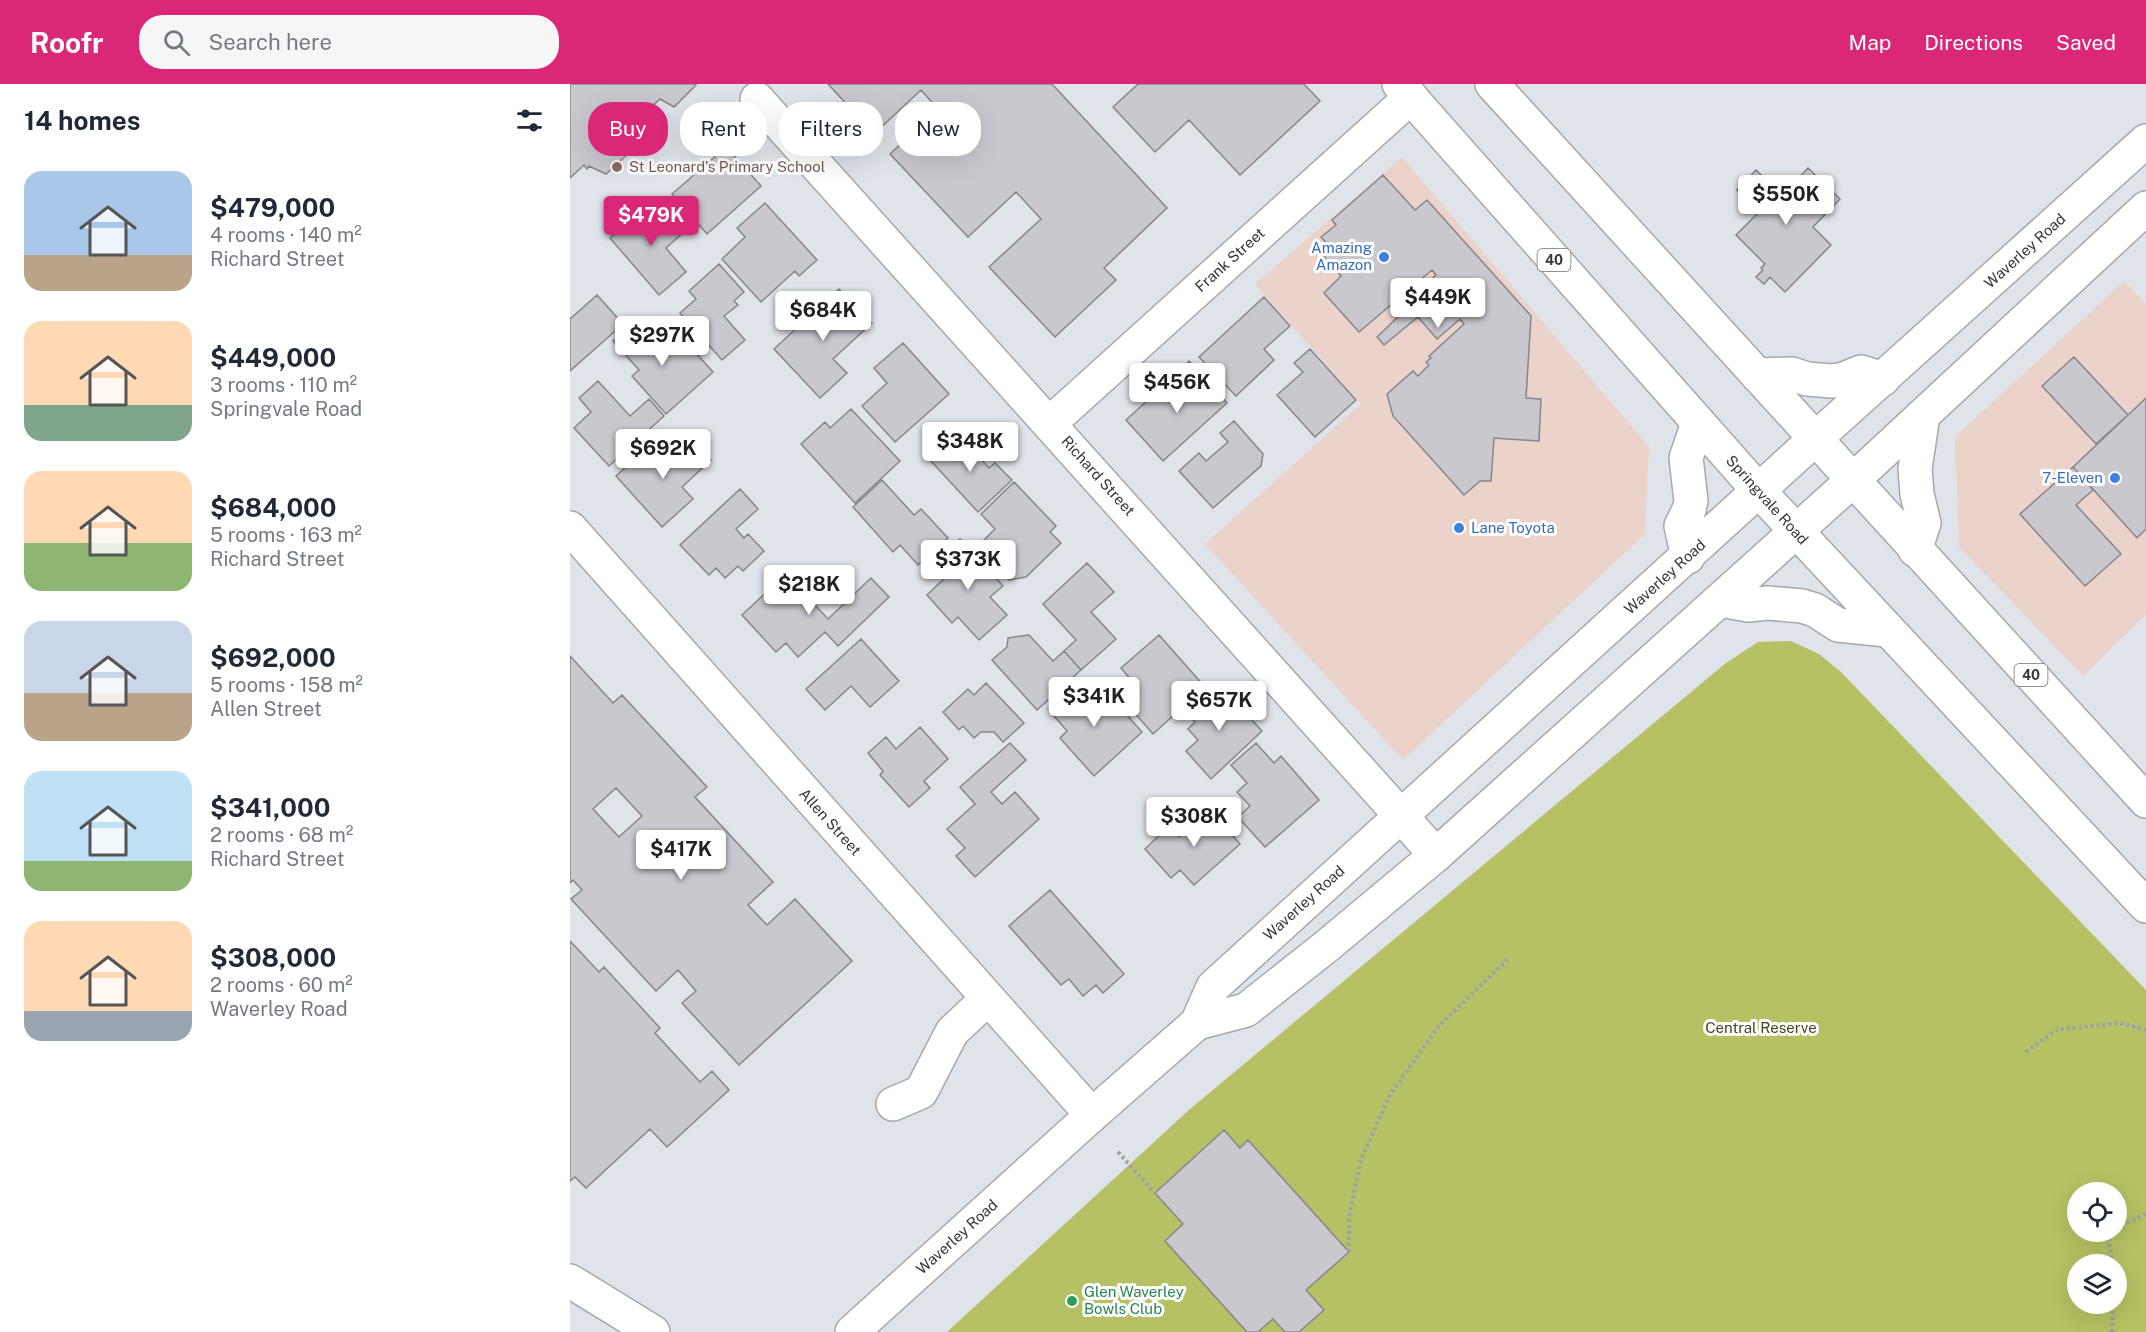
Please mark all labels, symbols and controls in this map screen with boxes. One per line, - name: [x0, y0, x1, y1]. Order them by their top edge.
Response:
- search box: [139, 15, 559, 69]
- text: Roofr: [30, 26, 103, 59]
- icon: search: [160, 26, 193, 59]
- text: Search here: [208, 29, 332, 55]
- text: Map: [1849, 30, 1891, 55]
- text: Directions: [1924, 30, 2023, 55]
- text: Saved: [2056, 30, 2116, 55]
- chip: Buy: [588, 102, 668, 156]
- chip: Rent: [680, 102, 767, 156]
- chip: Filters: [779, 102, 883, 156]
- chip: New: [895, 102, 981, 156]
- icon: filters: [513, 104, 546, 137]
- text: 14 homes: [24, 105, 140, 136]
- place label: St Leonard's Primary School: [629, 158, 825, 175]
- marker: St Leonard's Primary School: [610, 160, 624, 174]
- pin: $550K: [1744, 175, 1828, 226]
- text: $550K: [1752, 182, 1820, 206]
- text: $479,000: [210, 192, 335, 223]
- icon: home: [72, 195, 144, 267]
- pin: $479K: [609, 196, 693, 247]
- text: $479K: [618, 203, 684, 227]
- street label: Waverley Road: [1981, 210, 2069, 291]
- text: 4 rooms · 140 m²: [210, 223, 362, 247]
- street label: Frank Street: [1192, 224, 1268, 295]
- place label: Amazing Amazon: [1311, 239, 1372, 273]
- text: Richard Street: [210, 247, 345, 271]
- road number: 40: [1538, 249, 1570, 271]
- marker: Amazing Amazon: [1377, 250, 1391, 264]
- pin: $449K: [1396, 278, 1480, 329]
- text: $449K: [1404, 285, 1472, 309]
- pin: $684K: [781, 291, 865, 342]
- text: $684K: [789, 298, 857, 322]
- pin: $297K: [620, 316, 704, 367]
- text: $297K: [629, 323, 695, 347]
- text: $449,000: [210, 342, 336, 373]
- icon: home: [72, 345, 144, 417]
- pin: $456K: [1135, 363, 1219, 414]
- text: $456K: [1143, 370, 1211, 394]
- text: 3 rooms · 110 m²: [210, 373, 357, 397]
- text: Springvale Road: [210, 397, 362, 421]
- pin: $348K: [928, 422, 1012, 473]
- pin: $692K: [621, 429, 705, 480]
- text: $348K: [936, 429, 1004, 453]
- street label: Richard Street: [1058, 432, 1139, 519]
- text: $692K: [630, 436, 696, 460]
- street label: Springvale Road: [1723, 452, 1812, 548]
- place label: 7-Eleven: [2042, 469, 2103, 486]
- marker: 7-Eleven: [2108, 471, 2122, 485]
- text: $684,000: [210, 492, 337, 523]
- icon: home: [72, 495, 144, 567]
- place label: Lane Toyota: [1471, 519, 1555, 536]
- marker: Lane Toyota: [1452, 521, 1466, 535]
- text: 5 rooms · 163 m²: [210, 523, 362, 547]
- street label: Waverley Road: [1621, 536, 1709, 617]
- pin: $373K: [926, 540, 1010, 591]
- text: Richard Street: [210, 547, 345, 571]
- text: $373K: [935, 547, 1001, 571]
- pin: $218K: [767, 565, 851, 616]
- text: $218K: [778, 572, 840, 596]
- text: $692,000: [210, 642, 336, 673]
- icon: home: [72, 645, 144, 717]
- road number: 40: [2014, 664, 2048, 686]
- text: 5 rooms · 158 m²: [210, 673, 363, 697]
- pin: $341K: [1052, 677, 1136, 728]
- pin: $657K: [1177, 681, 1261, 732]
- text: $341K: [1063, 684, 1125, 708]
- text: $657K: [1185, 688, 1253, 712]
- text: Allen Street: [210, 697, 322, 721]
- street label: Allen Street: [796, 785, 865, 859]
- text: $341,000: [210, 792, 330, 823]
- icon: home: [72, 795, 144, 867]
- pin: $308K: [1152, 797, 1236, 848]
- text: $308K: [1160, 804, 1228, 828]
- text: 2 rooms · 68 m²: [210, 823, 353, 847]
- pin: $417K: [639, 830, 723, 881]
- text: $417K: [650, 837, 712, 861]
- text: Richard Street: [210, 847, 345, 871]
- street label: Waverley Road: [1260, 862, 1348, 943]
- text: $308,000: [210, 942, 336, 973]
- icon: home: [72, 945, 144, 1017]
- text: 2 rooms · 60 m²: [210, 973, 353, 997]
- text: Waverley Road: [210, 997, 348, 1021]
- park label: Central Reserve: [1705, 1019, 1817, 1036]
- map controls: [2067, 1182, 2127, 1314]
- button: locate: [2067, 1182, 2127, 1242]
- street label: Waverley Road: [913, 1196, 1001, 1277]
- button: layers: [2067, 1254, 2127, 1314]
- place label: Glen Waverley Bowls Club: [1084, 1283, 1184, 1317]
- marker: Glen Waverley Bowls Club: [1065, 1294, 1079, 1308]

